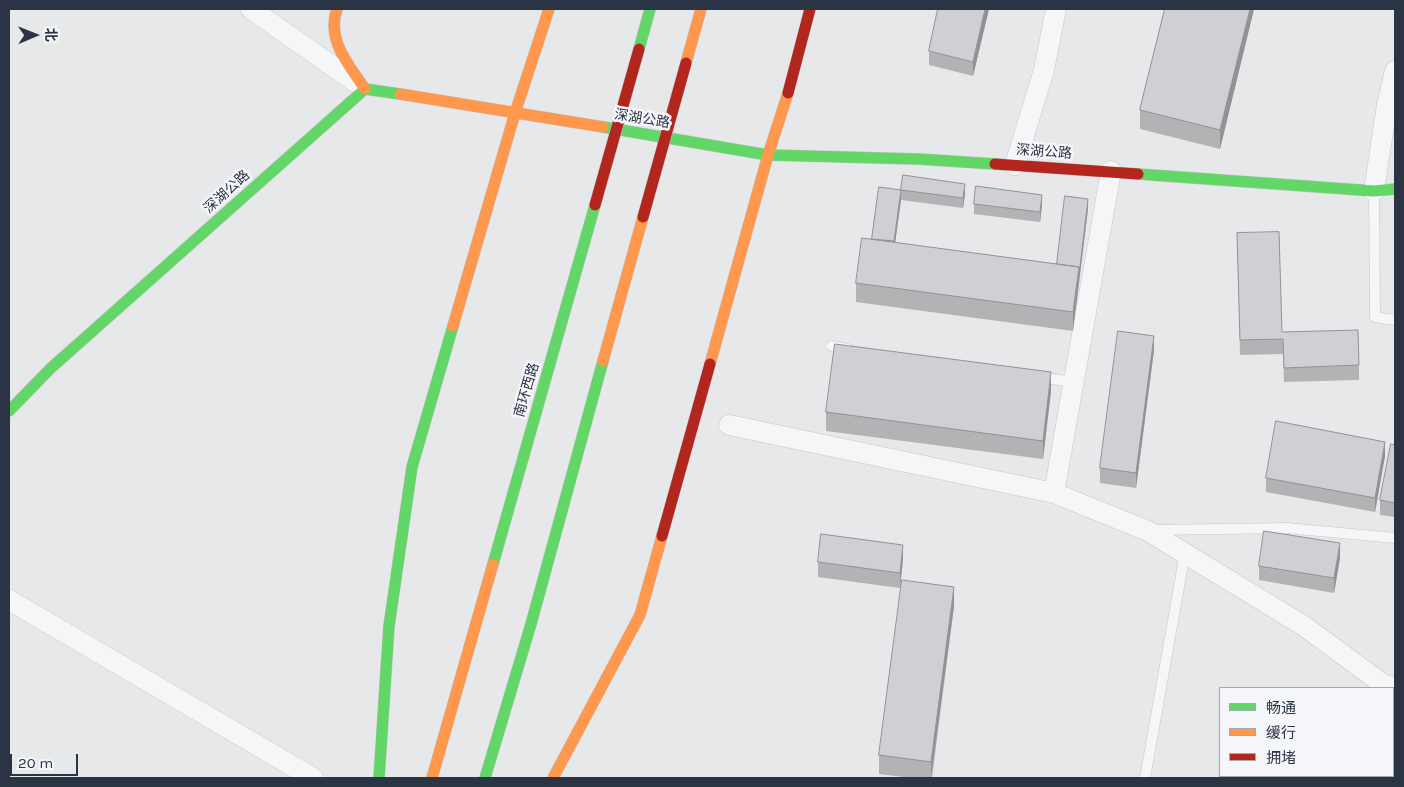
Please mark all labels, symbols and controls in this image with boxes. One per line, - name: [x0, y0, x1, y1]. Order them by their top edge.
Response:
- north arrow: [10, 10, 60, 60]
- text: 北: [42, 28, 59, 42]
- street label: 深湖公路: [613, 106, 671, 132]
- street label: 深湖公路: [1015, 142, 1073, 162]
- street label: 深湖公路: [201, 167, 253, 217]
- street label: 南环西路: [511, 361, 543, 419]
- legend: [1219, 687, 1394, 777]
- text: 畅通: [1266, 699, 1296, 717]
- text: 缓行: [1266, 724, 1296, 742]
- scale bar: [12, 744, 80, 776]
- text: 拥堵: [1266, 749, 1296, 767]
- text: 20 m: [18, 754, 53, 772]

